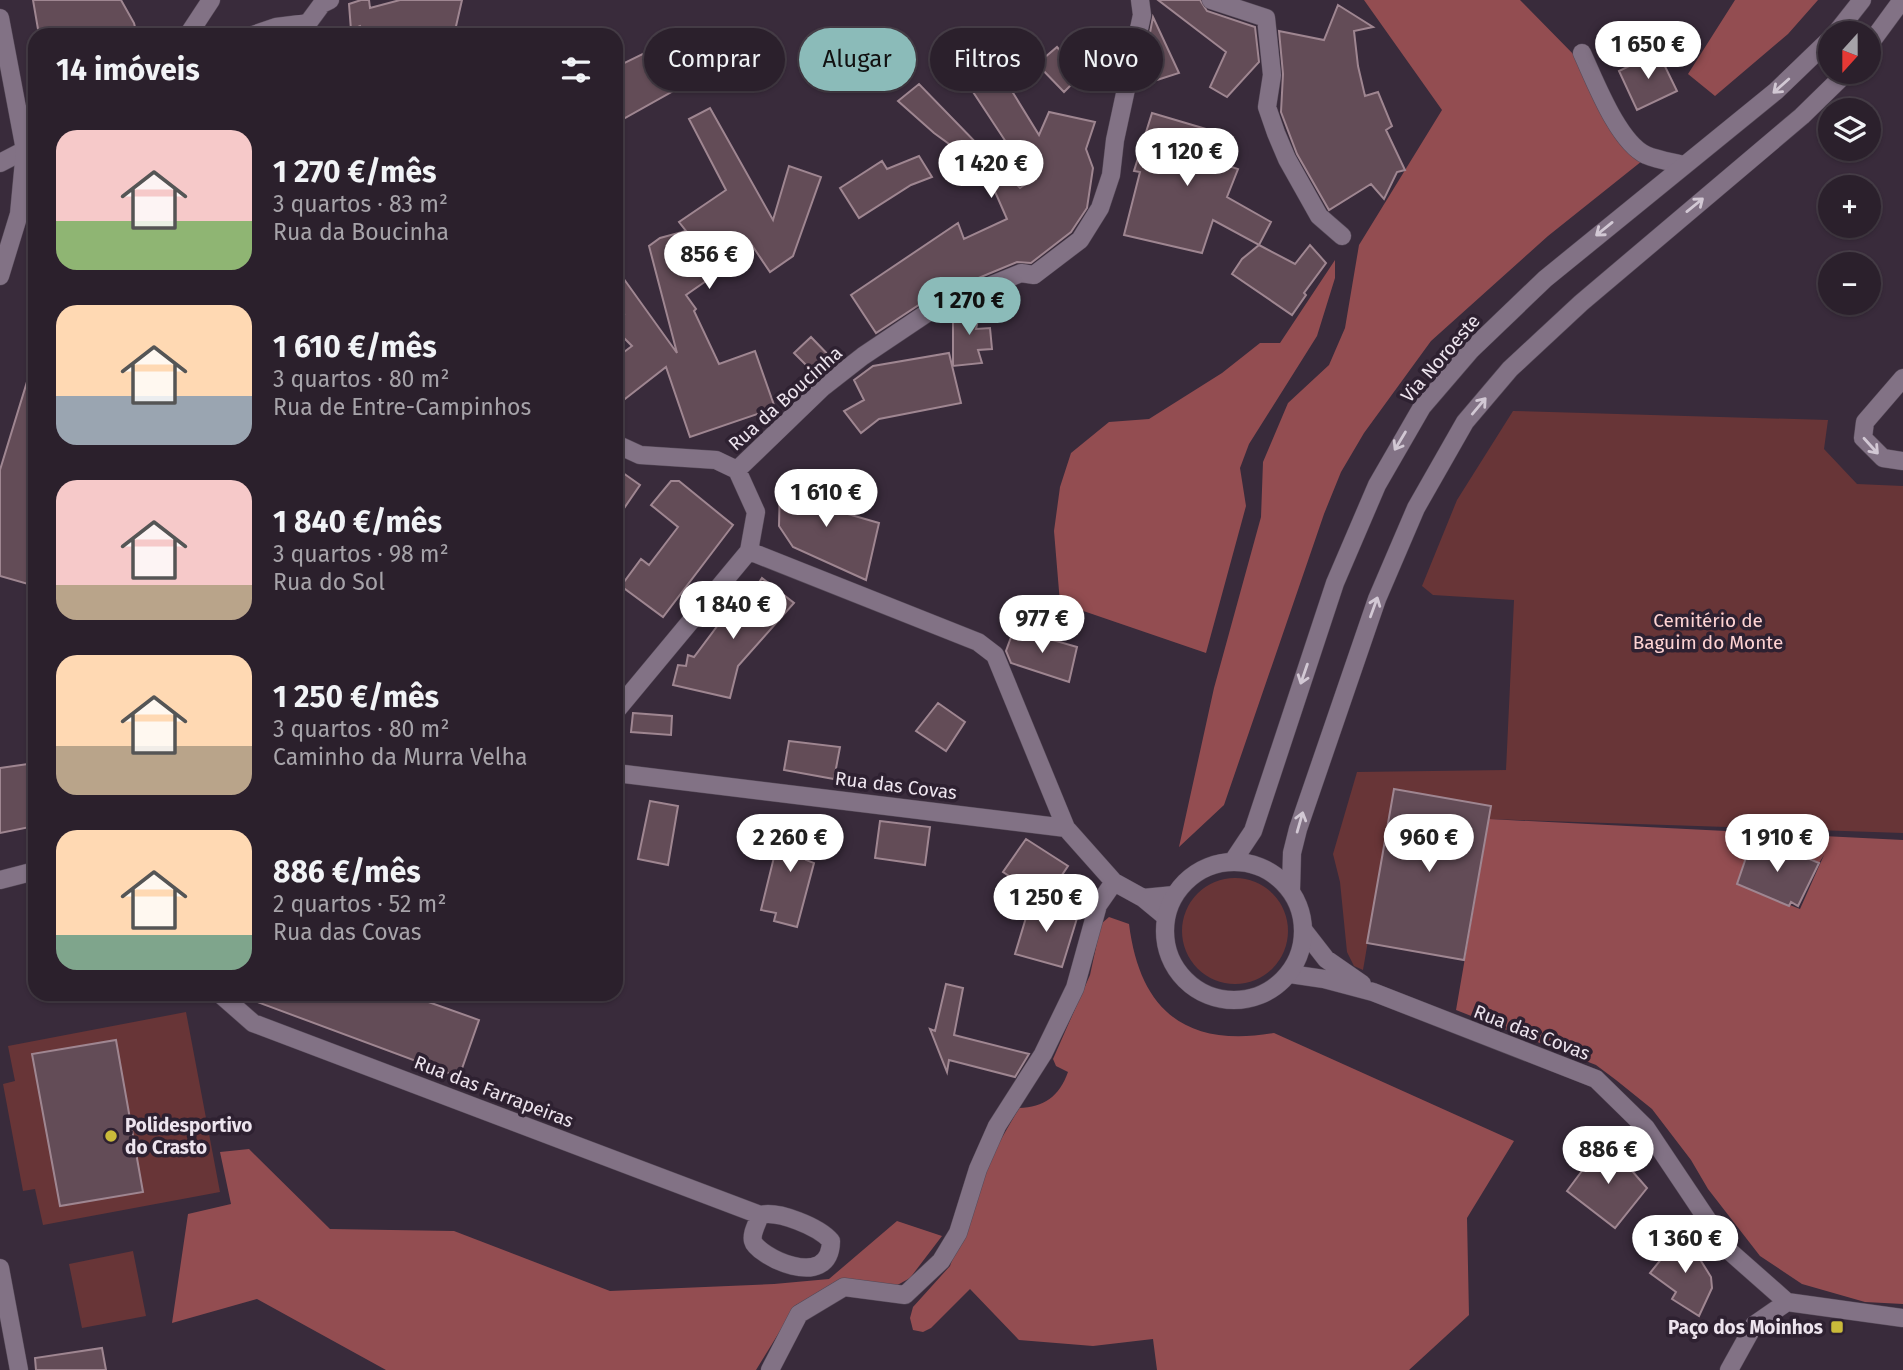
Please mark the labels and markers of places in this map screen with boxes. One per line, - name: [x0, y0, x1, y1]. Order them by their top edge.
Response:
- pin: 1 650 €: [1583, 22, 1713, 81]
- pin: 1 120 €: [1122, 128, 1252, 188]
- pin: 1 420 €: [926, 140, 1056, 200]
- pin: 856 €: [660, 232, 758, 291]
- pin: 1 270 €: [904, 278, 1034, 337]
- pin: 1 610 €: [761, 470, 891, 529]
- pin: 1 840 €: [668, 582, 798, 641]
- pin: 977 €: [993, 596, 1091, 655]
- pin: 2 260 €: [725, 814, 855, 874]
- pin: 960 €: [1380, 814, 1478, 874]
- pin: 1 910 €: [1712, 814, 1842, 874]
- pin: 1 250 €: [981, 874, 1111, 934]
- place label: Polidesportivo do Crasto: [125, 1114, 252, 1159]
- pin: 886 €: [1559, 1126, 1657, 1186]
- marker: Polidesportivo do Crasto: [103, 1128, 119, 1144]
- pin: 1 360 €: [1620, 1216, 1750, 1275]
- place label: Paço dos Moinhos: [1668, 1316, 1823, 1339]
- marker: Paço dos Moinhos: [1829, 1319, 1845, 1335]

